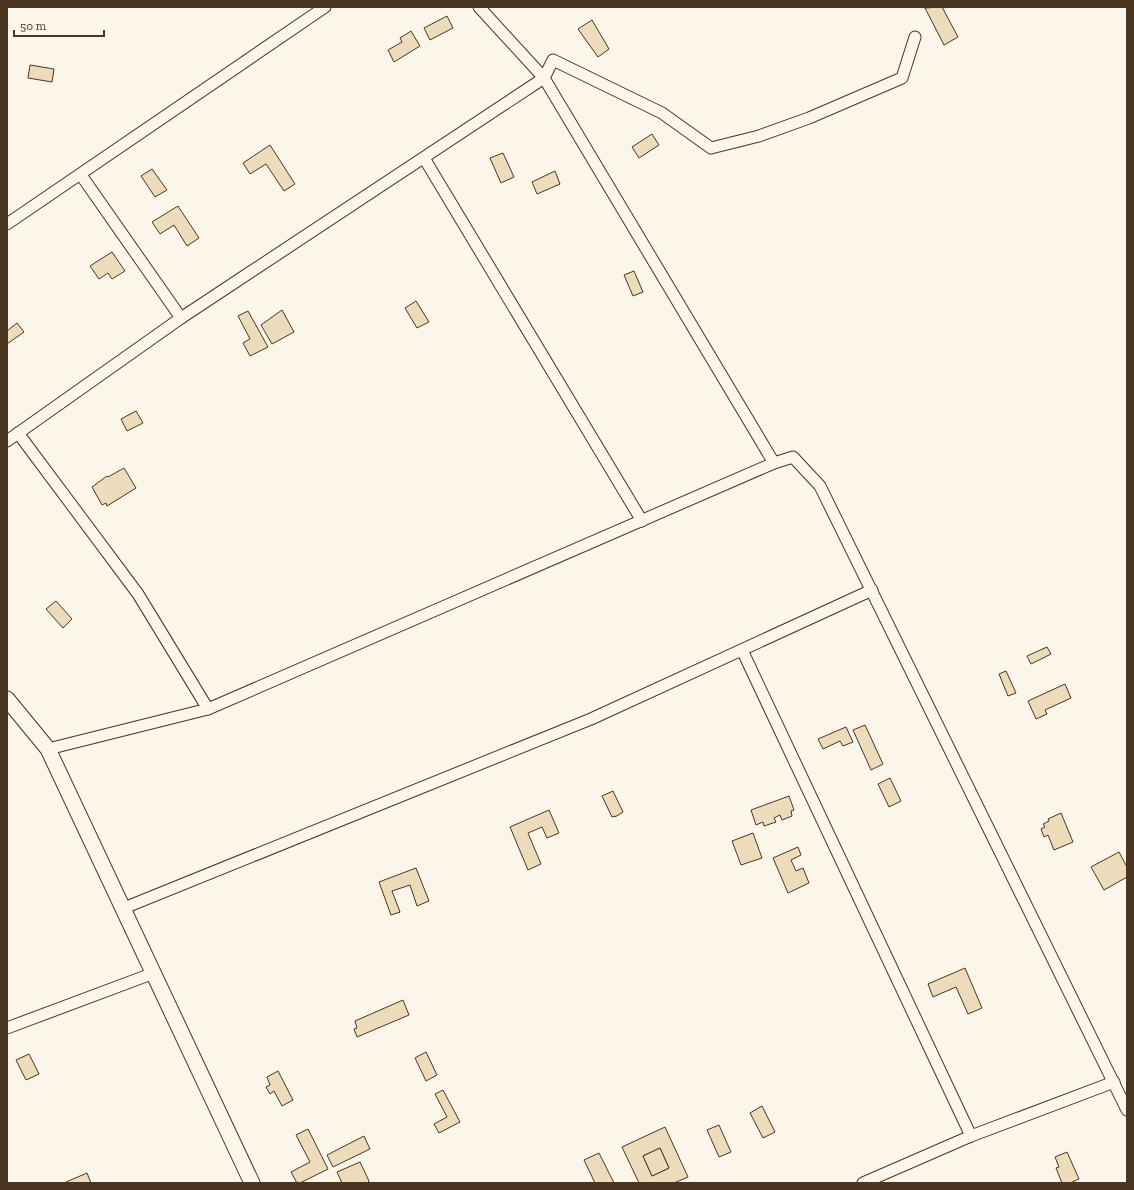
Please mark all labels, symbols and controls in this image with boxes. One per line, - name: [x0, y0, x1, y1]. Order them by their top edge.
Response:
- scale bar: [14, 12, 104, 38]
- text: 50 m: [20, 19, 47, 33]

